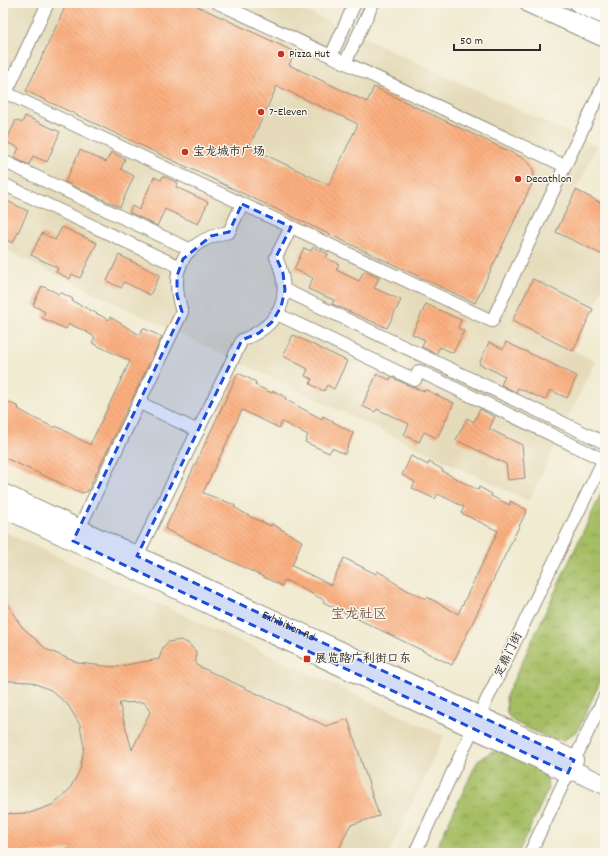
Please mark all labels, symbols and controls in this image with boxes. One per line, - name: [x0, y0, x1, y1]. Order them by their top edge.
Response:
- scale bar: [454, 26, 540, 52]
- text: 50 m: [460, 33, 483, 50]
- place label: Pizza Hut: [289, 46, 330, 63]
- marker: Pizza Hut: [276, 49, 286, 59]
- place label: 7-Eleven: [269, 104, 308, 121]
- marker: 7-Eleven: [256, 107, 266, 117]
- place label: 宝龙城市广场: [193, 144, 265, 161]
- marker: 宝龙城市广场: [180, 147, 190, 157]
- place label: Decathlon: [526, 171, 572, 188]
- marker: Decathlon: [513, 174, 523, 184]
- district label: 宝龙社区: [331, 605, 387, 625]
- street label: Exhibition Rd: [259, 607, 318, 646]
- street label: 定鼎门街: [491, 630, 527, 680]
- place label: 展览路广利街口东: [315, 651, 411, 668]
- marker: 展览路广利街口东: [302, 654, 312, 664]

